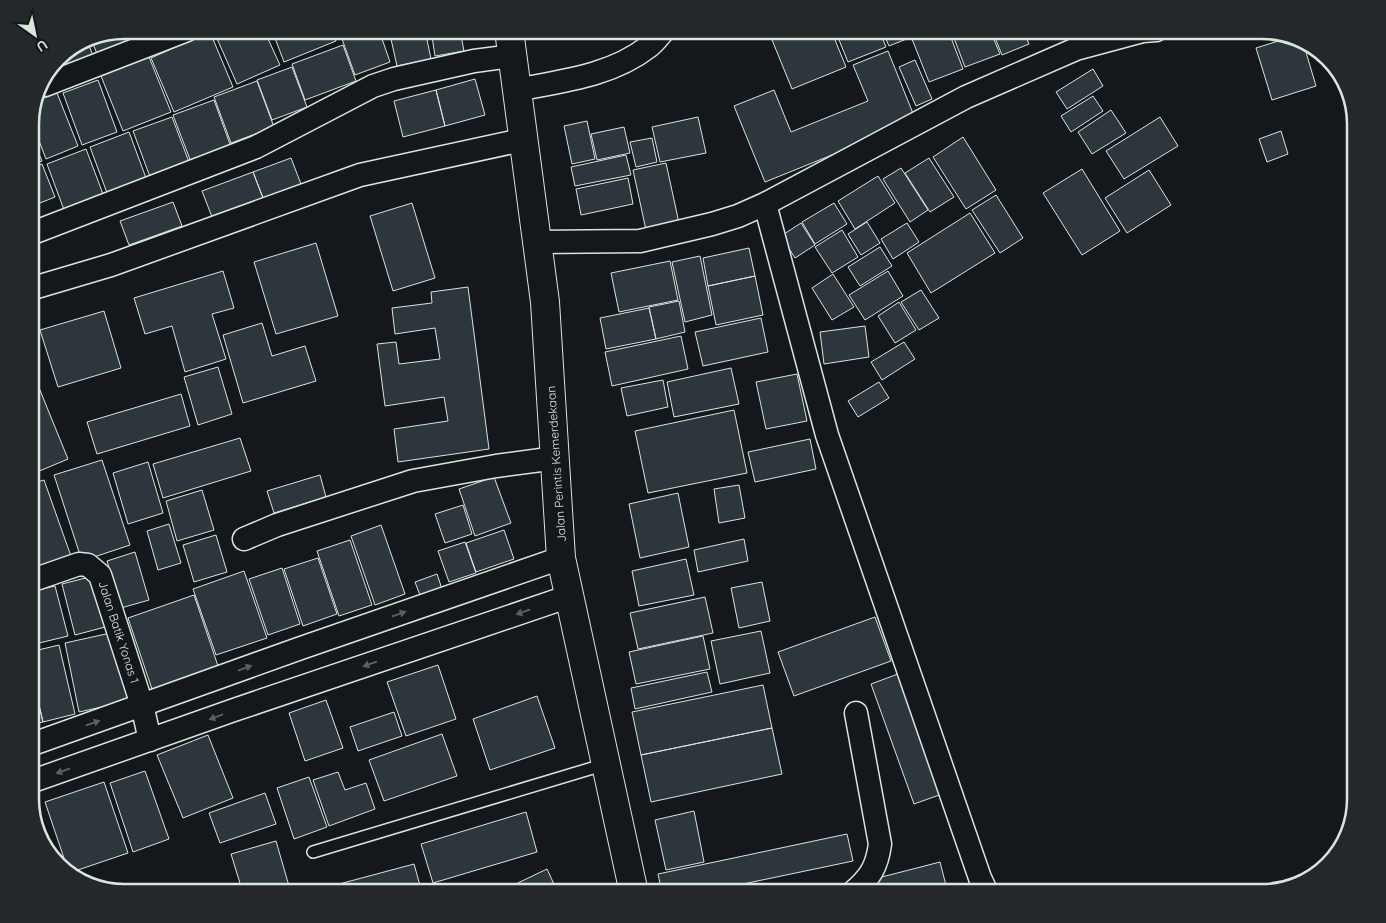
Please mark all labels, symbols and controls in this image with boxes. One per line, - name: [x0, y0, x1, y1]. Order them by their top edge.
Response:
- north arrow: [10, 10, 60, 60]
- text: U: [33, 36, 51, 56]
- street label: Jalan Perintis Kemerdekaan: [543, 385, 569, 543]
- street label: Jalan Batik Yonas 1: [95, 579, 143, 685]
- one-way arrow: [516, 609, 531, 616]
- one-way arrow: [392, 610, 407, 618]
- one-way arrow: [362, 661, 377, 669]
- one-way arrow: [238, 663, 253, 671]
- one-way arrow: [208, 713, 223, 721]
- one-way arrow: [85, 719, 100, 726]
- one-way arrow: [55, 768, 70, 775]

